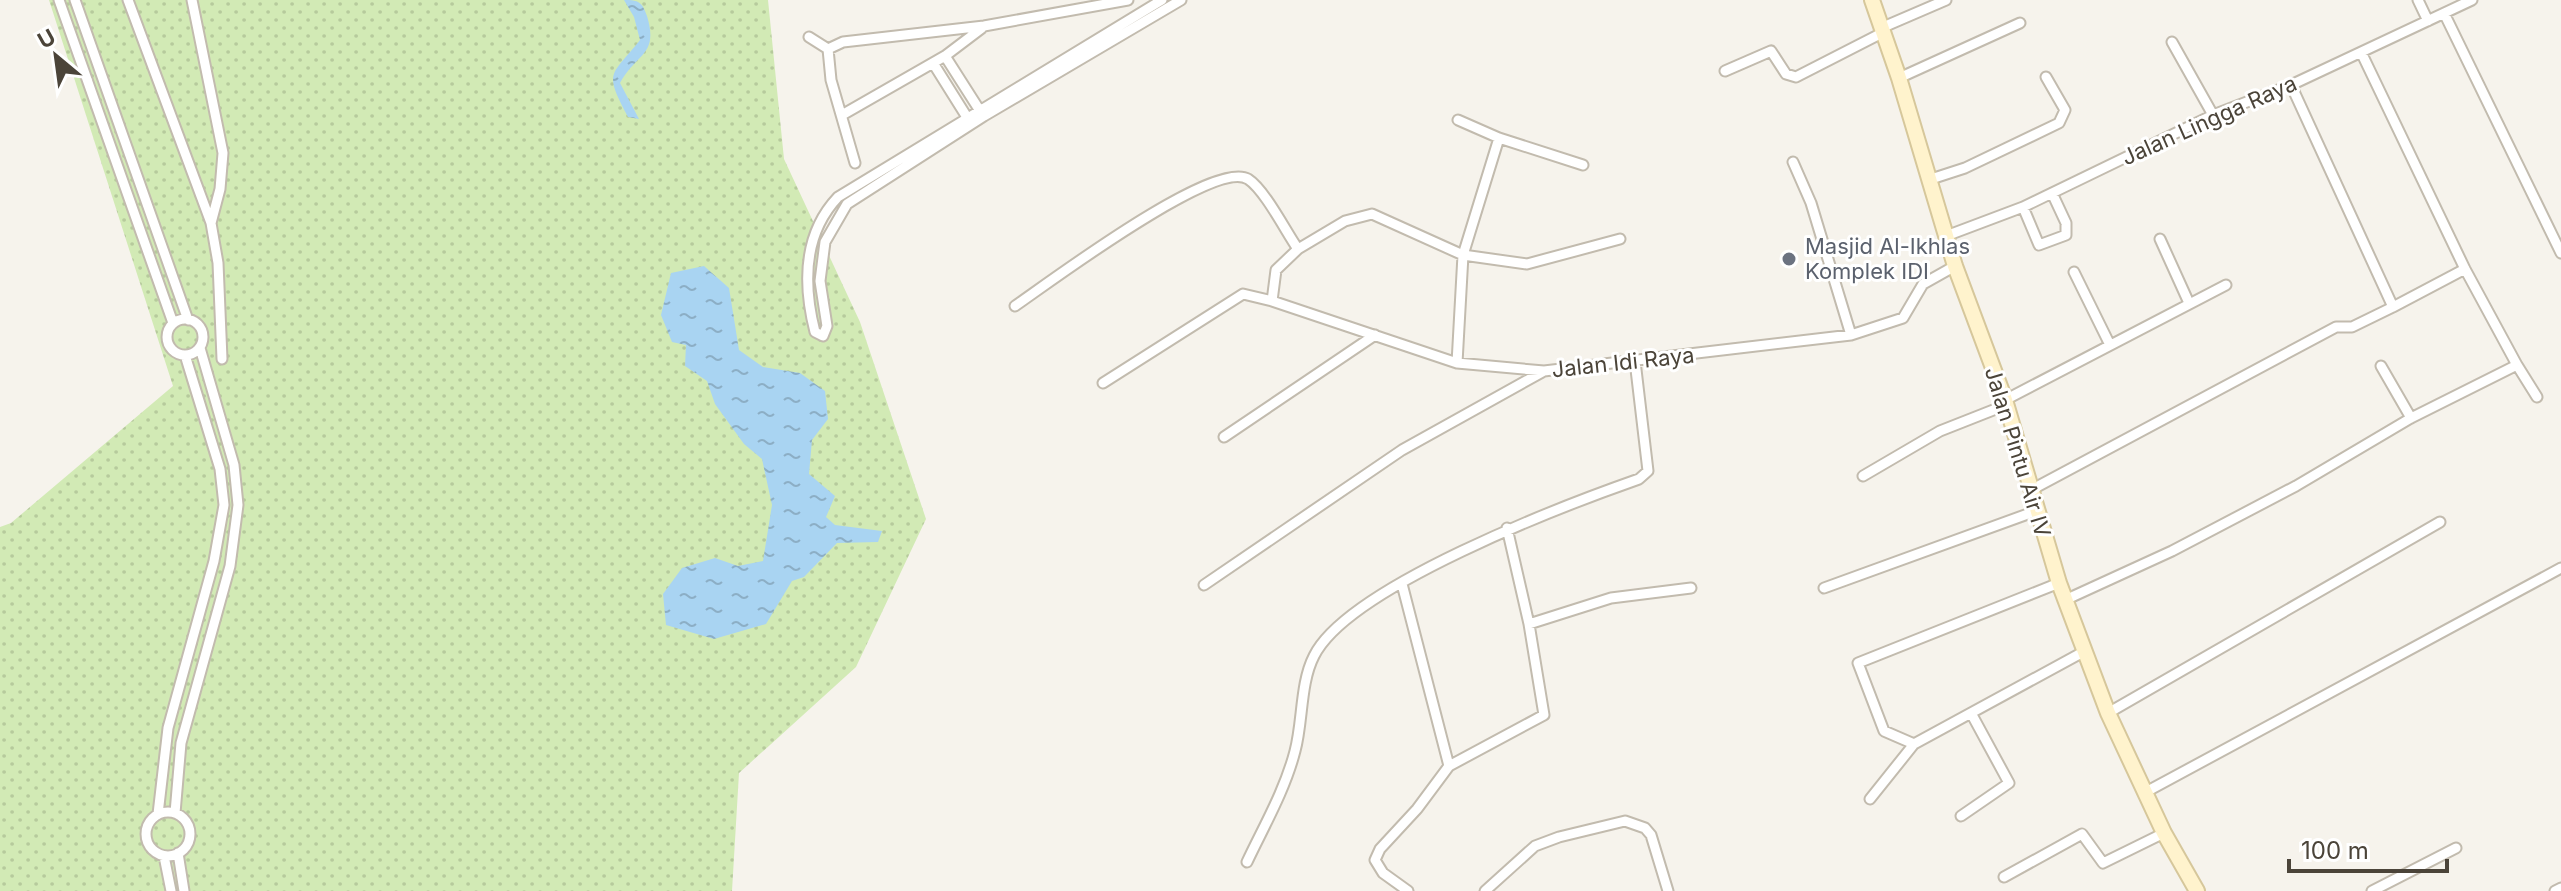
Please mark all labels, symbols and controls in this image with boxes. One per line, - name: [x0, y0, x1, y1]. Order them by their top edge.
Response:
- north arrow: [16, 16, 96, 96]
- text: U: [33, 23, 60, 54]
- street label: Jalan Lingga Raya: [2117, 70, 2301, 170]
- place label: Masjid Al-Ikhlas Komplek IDI: [1805, 233, 1970, 284]
- marker: Masjid Al-Ikhlas Komplek IDI: [1780, 250, 1798, 268]
- street label: Jalan Idi Raya: [1550, 342, 1696, 382]
- street label: Jalan Pintu Air IV: [1980, 364, 2056, 540]
- scale bar: [2289, 823, 2447, 873]
- text: 100 m: [2301, 836, 2369, 865]

